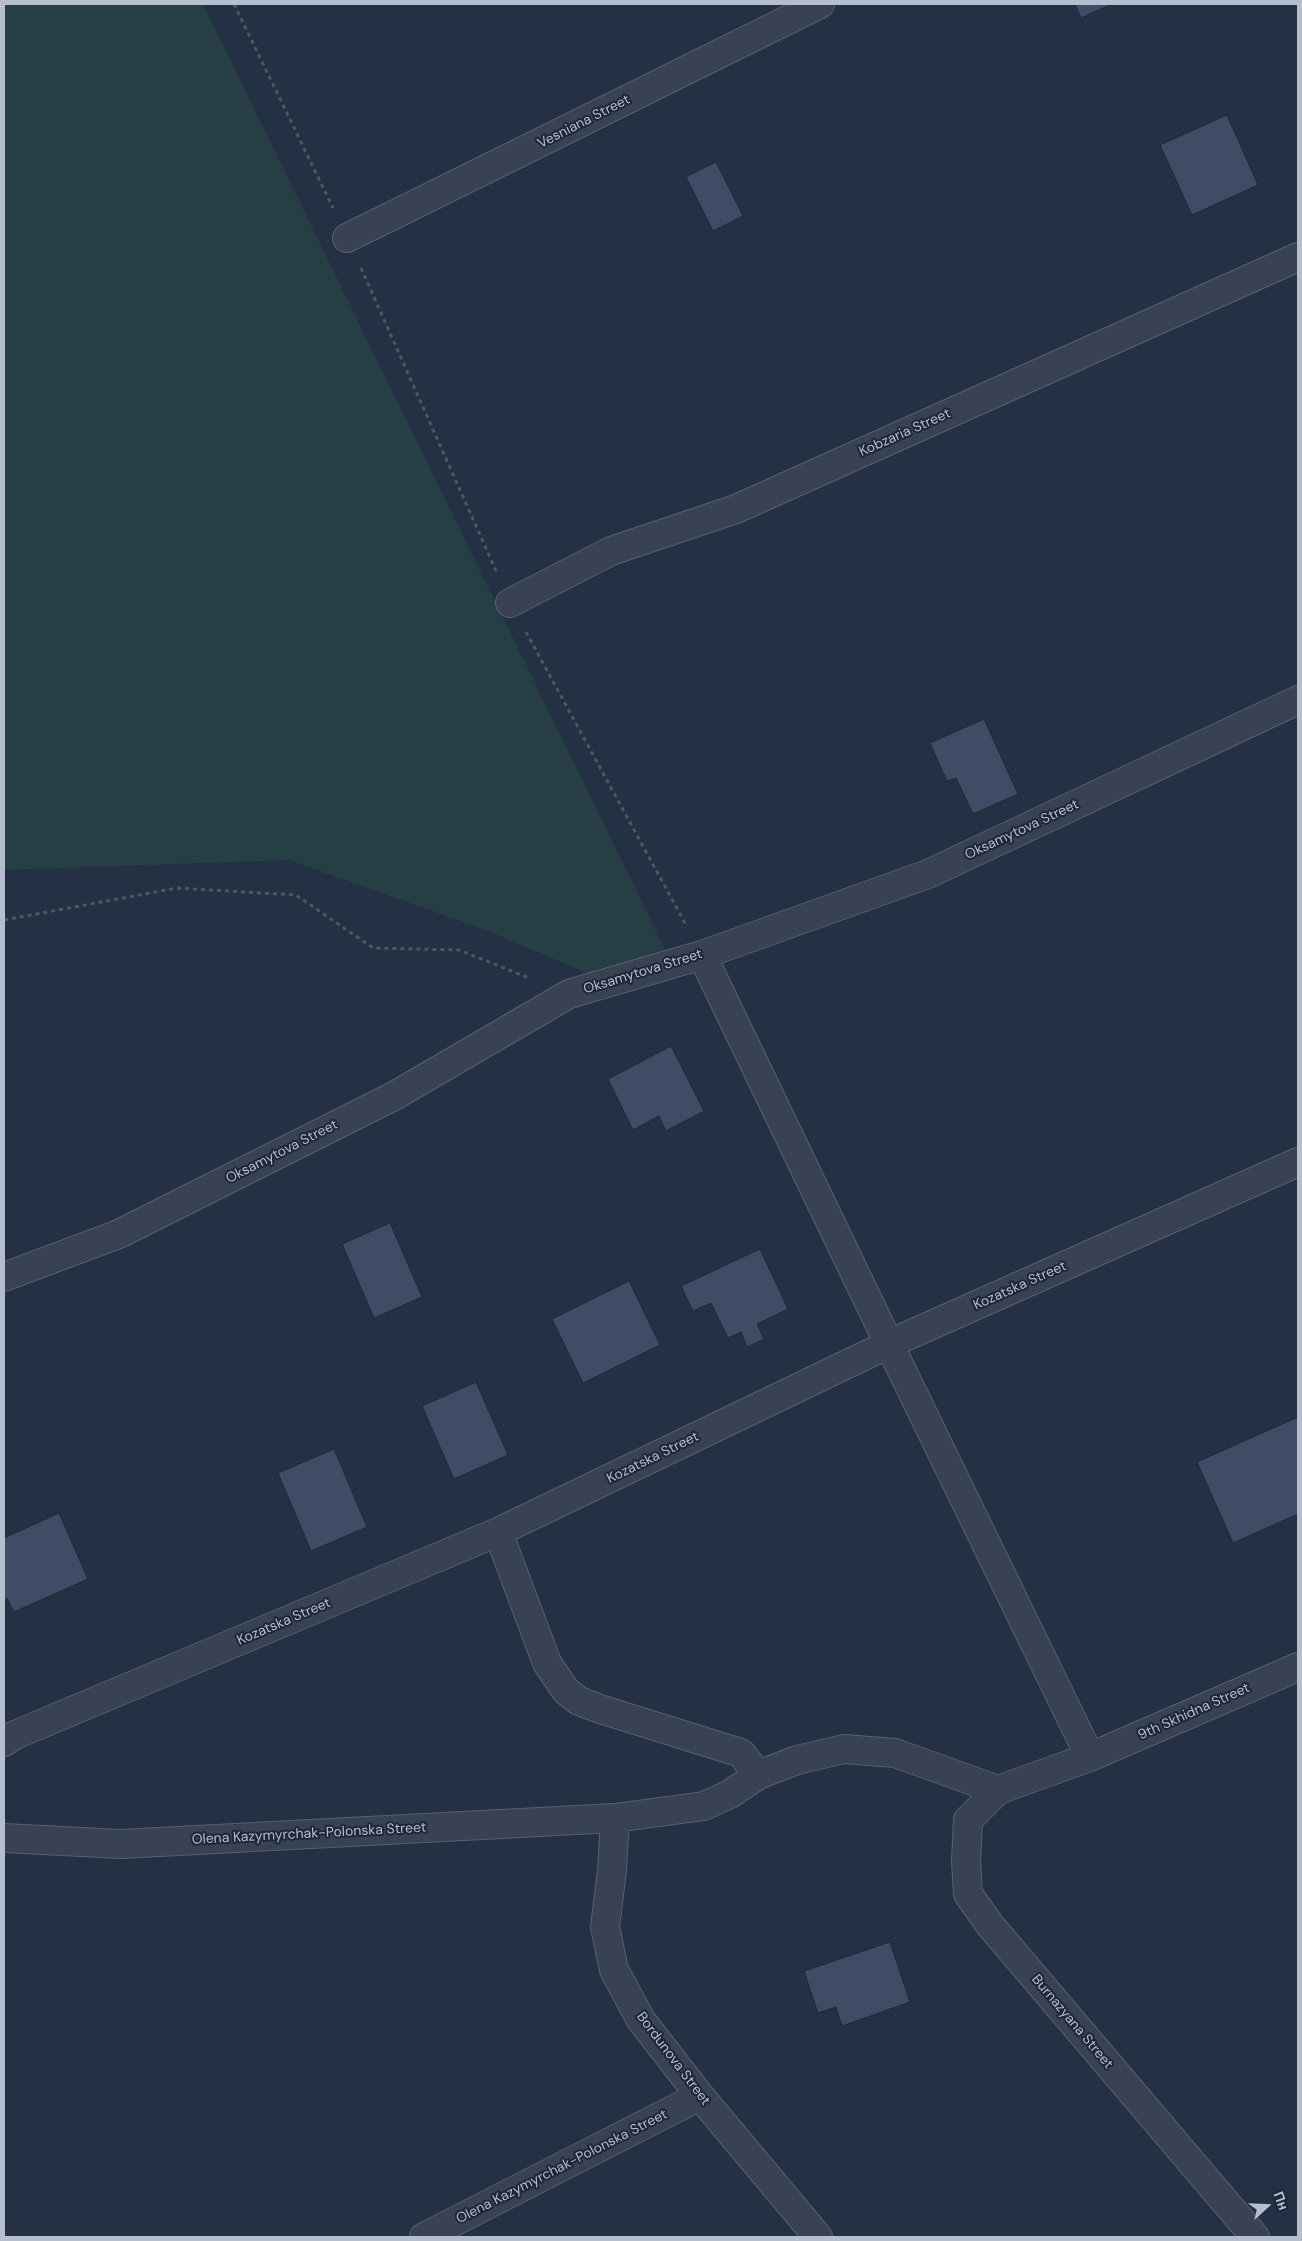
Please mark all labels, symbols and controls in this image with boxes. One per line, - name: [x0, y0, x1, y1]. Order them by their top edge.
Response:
- street label: Vesniana Street: [535, 91, 633, 153]
- street label: Kobzaria Street: [857, 405, 953, 461]
- street label: Oksamytova Street: [963, 796, 1081, 864]
- street label: Oksamytova Street: [582, 946, 704, 998]
- street label: Oksamytova Street: [223, 1116, 341, 1188]
- street label: Kozatska Street: [971, 1258, 1069, 1314]
- street label: Kozatska Street: [604, 1428, 702, 1488]
- street label: Kozatska Street: [235, 1595, 333, 1649]
- street label: 9th Skhidna Street: [1136, 1680, 1252, 1744]
- street label: Olena Kazymyrchak-Polonska Street: [191, 1819, 427, 1849]
- street label: Burnazyana Street: [1028, 1972, 1116, 2072]
- street label: Bordunova Street: [632, 2009, 714, 2109]
- street label: Olena Kazymyrchak-Polonska Street: [454, 2106, 670, 2228]
- north arrow: [1242, 2181, 1292, 2231]
- text: Пн: [1269, 2189, 1293, 2213]

